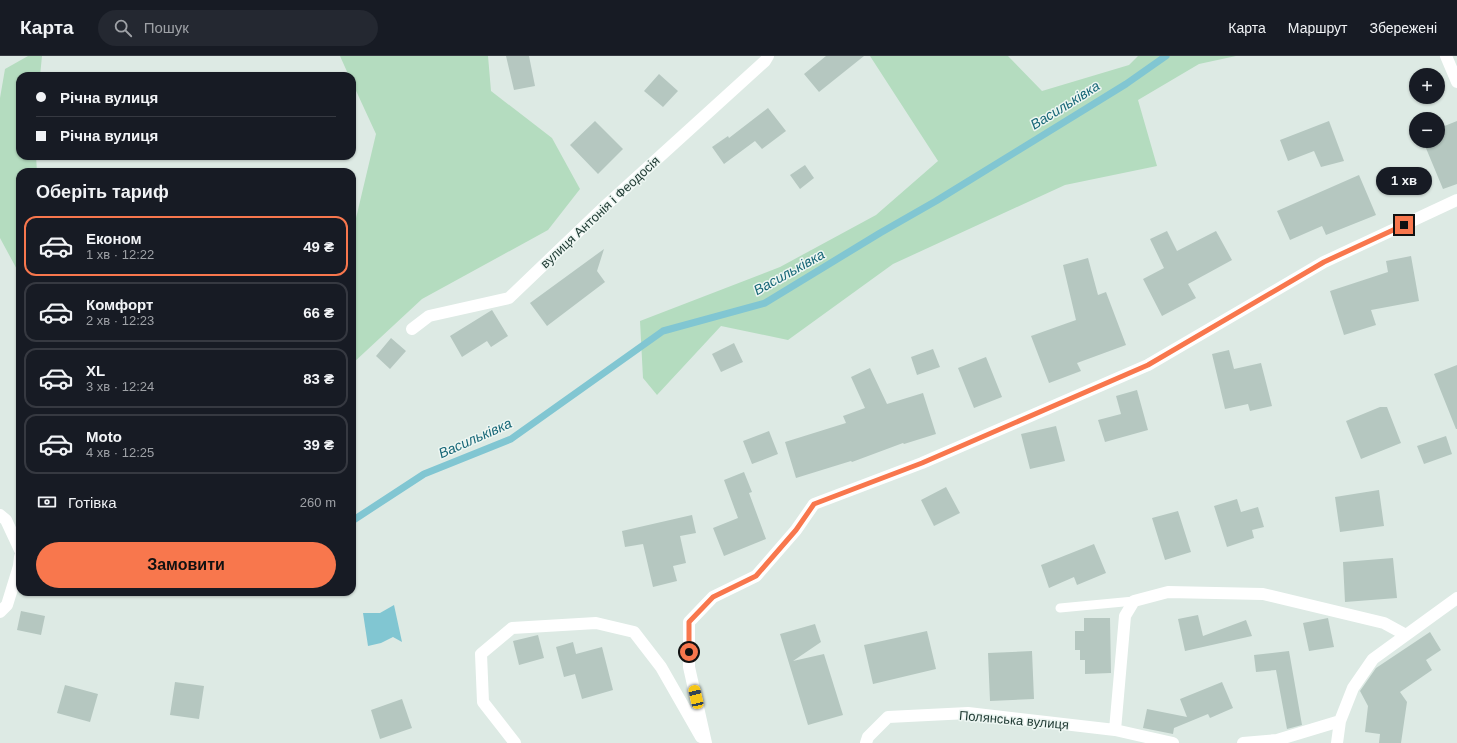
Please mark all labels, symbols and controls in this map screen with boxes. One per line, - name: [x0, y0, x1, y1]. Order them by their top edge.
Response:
- search box: [98, 10, 378, 46]
- text: Карта: [20, 17, 74, 38]
- icon: search: [112, 17, 134, 39]
- text: Пошук: [144, 19, 189, 36]
- text: Карта: [1228, 20, 1266, 36]
- text: Маршрут: [1288, 20, 1347, 36]
- text: Збережені: [1369, 20, 1437, 36]
- map controls: [1409, 68, 1445, 148]
- button: +: [1409, 68, 1445, 104]
- water label: Васильківка: [1027, 77, 1103, 133]
- text: Річна вулиця: [60, 89, 158, 106]
- button: −: [1409, 112, 1445, 148]
- text: Річна вулиця: [60, 127, 158, 144]
- street label: вулиця Антонія і Феодосія: [537, 153, 663, 271]
- callout: 1 хв: [1376, 167, 1432, 195]
- text: 1 хв: [1391, 173, 1417, 188]
- text: Оберіть тариф: [36, 182, 169, 202]
- route end: [1395, 216, 1413, 234]
- icon: car: [38, 228, 74, 264]
- text: Економ: [86, 230, 142, 247]
- text: 49 ₴: [303, 238, 334, 255]
- water label: Васильківка: [751, 246, 827, 298]
- text: 1 хв · 12:22: [86, 247, 154, 262]
- icon: car: [38, 294, 74, 330]
- text: Комфорт: [86, 296, 153, 313]
- text: 66 ₴: [303, 304, 334, 321]
- text: 2 хв · 12:23: [86, 313, 154, 328]
- icon: car: [38, 360, 74, 396]
- text: XL: [86, 362, 105, 379]
- text: 83 ₴: [303, 370, 334, 387]
- text: 3 хв · 12:24: [86, 379, 154, 394]
- water label: Васильківка: [436, 415, 514, 461]
- icon: car: [38, 426, 74, 462]
- text: Moto: [86, 428, 122, 445]
- text: 39 ₴: [303, 436, 334, 453]
- text: 4 хв · 12:25: [86, 445, 154, 460]
- icon: cash: [36, 491, 58, 513]
- text: Готівка: [68, 494, 117, 511]
- text: 260 m: [300, 495, 336, 510]
- button: Замовити: [36, 542, 336, 588]
- route start: [680, 643, 698, 661]
- car: [687, 684, 705, 710]
- street label: Полянська вулиця: [958, 708, 1070, 732]

